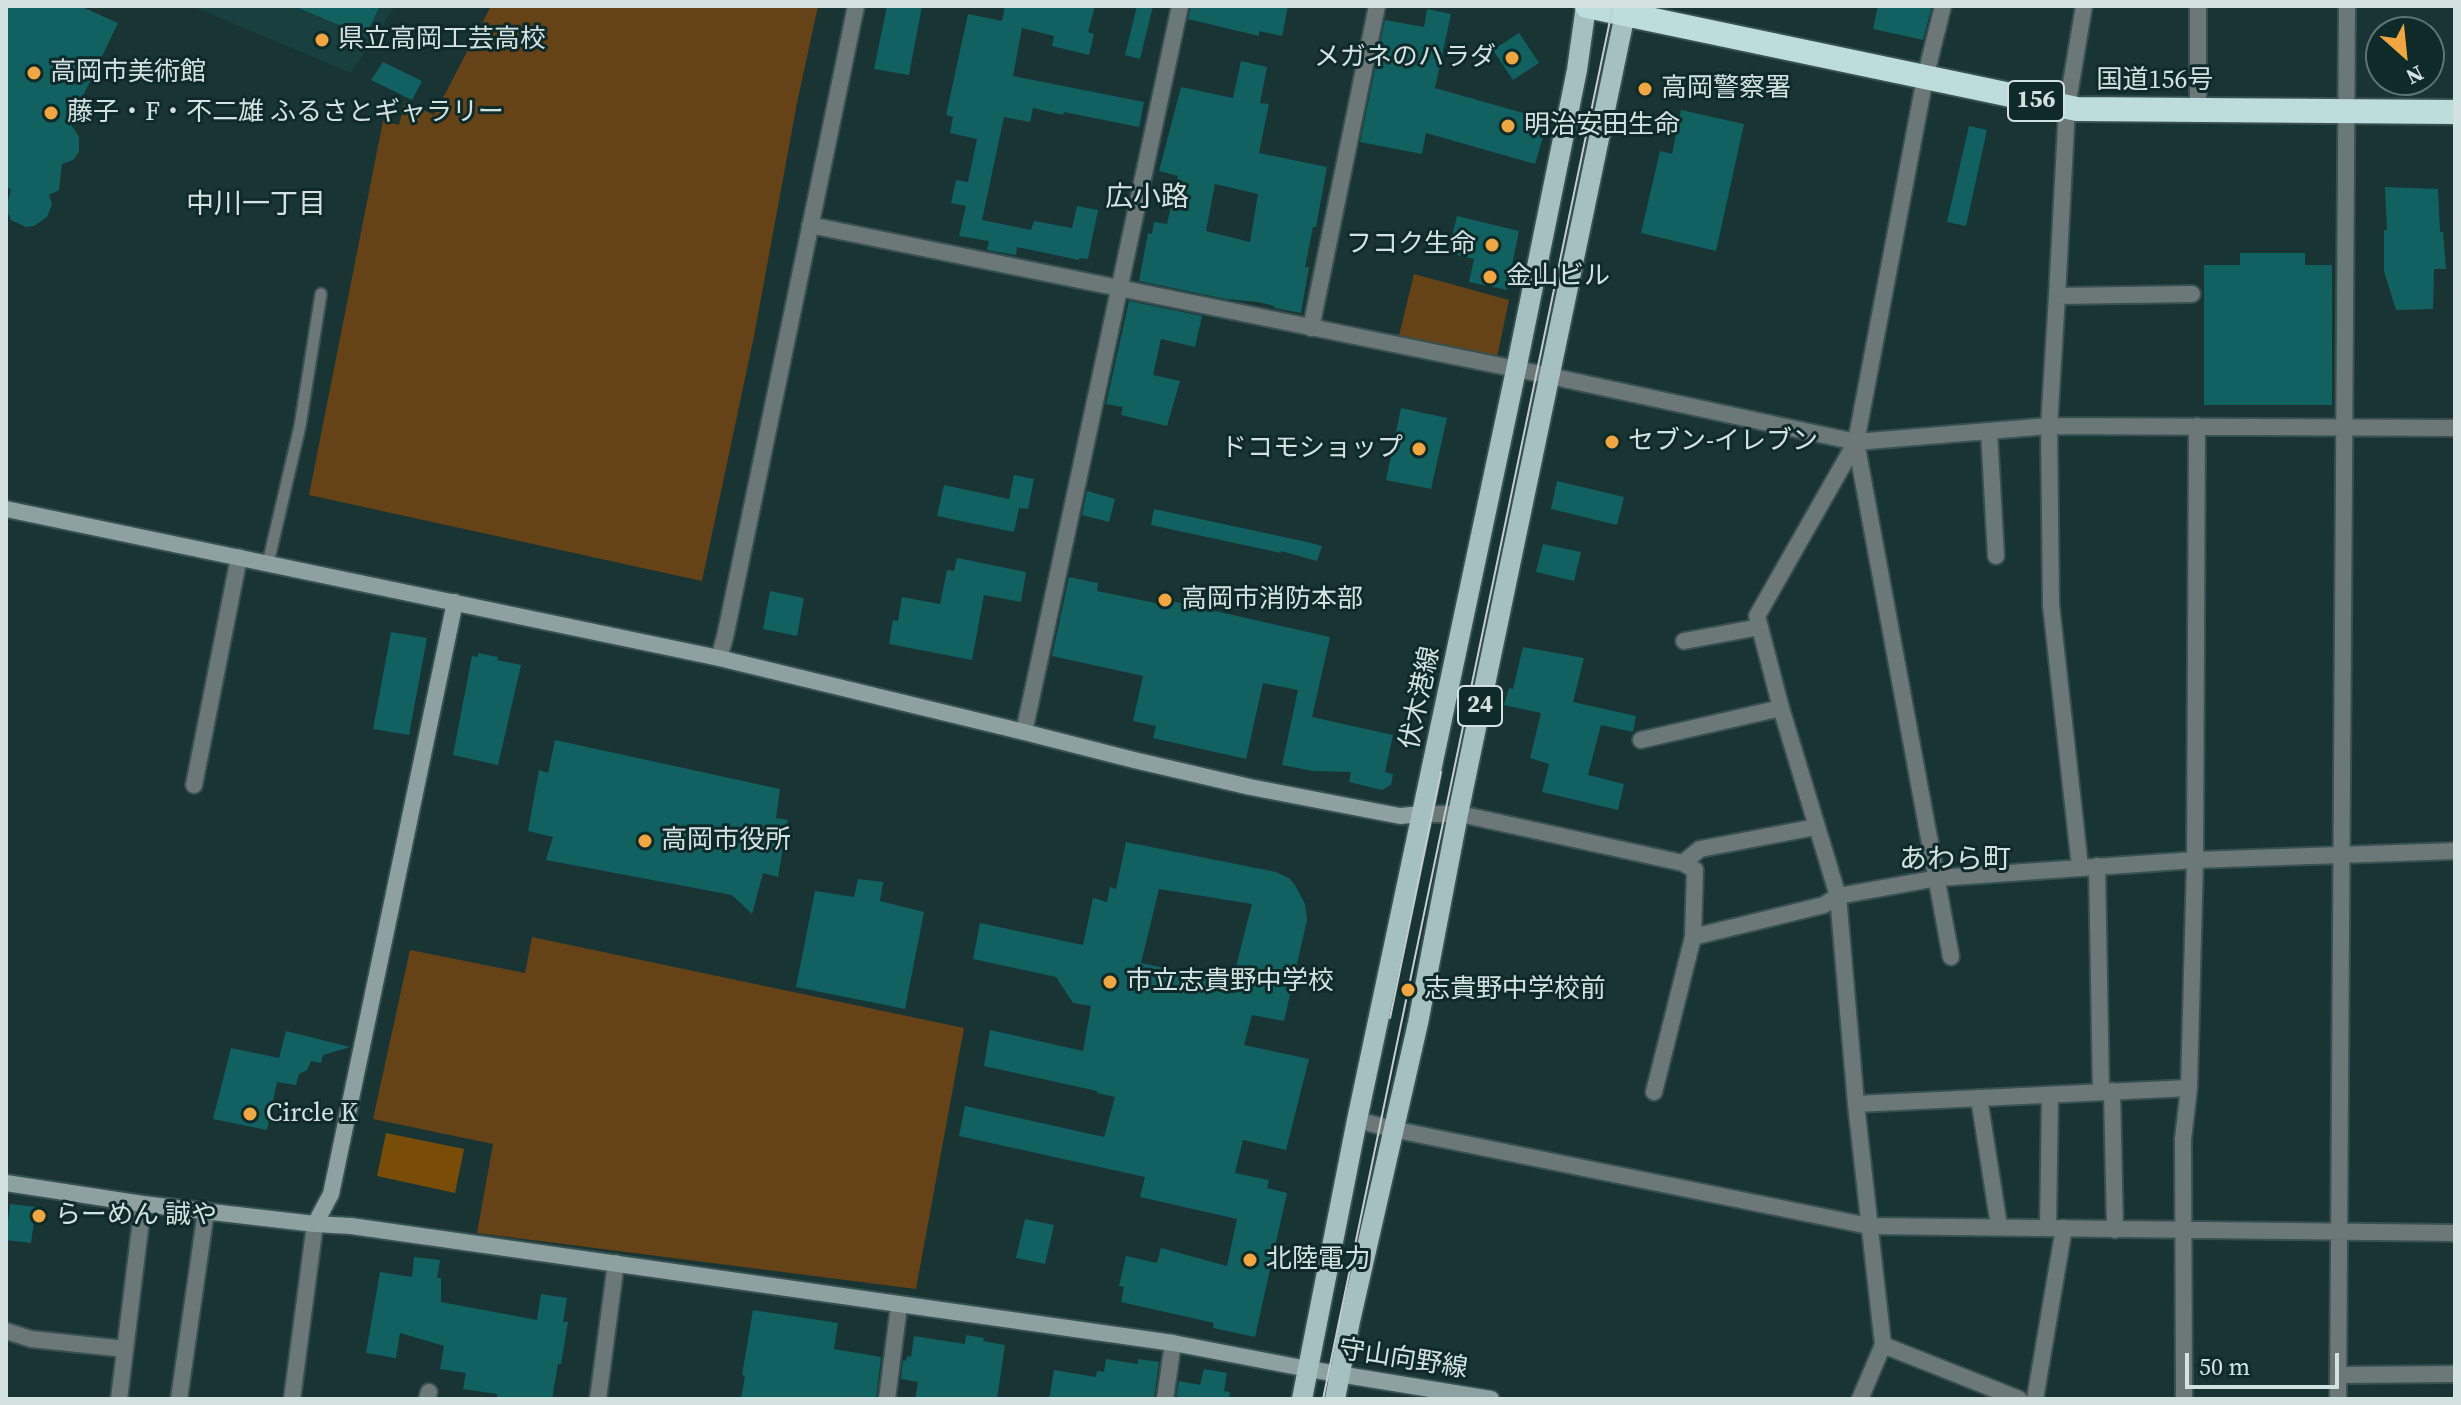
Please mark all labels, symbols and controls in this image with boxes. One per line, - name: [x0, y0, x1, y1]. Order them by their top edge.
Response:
- north arrow: [2365, 16, 2445, 96]
- place label: 県立高岡工芸高校: [338, 24, 546, 56]
- marker: 県立高岡工芸高校: [313, 31, 331, 49]
- place label: メガネのハラダ: [1314, 42, 1496, 74]
- marker: メガネのハラダ: [1503, 49, 1521, 67]
- place label: 高岡市美術館: [50, 57, 206, 89]
- text: N: [2401, 59, 2429, 93]
- marker: 高岡市美術館: [25, 64, 43, 82]
- street label: 国道156号: [2097, 65, 2213, 97]
- place label: 高岡警察署: [1661, 73, 1791, 105]
- marker: 高岡警察署: [1636, 80, 1654, 98]
- road number: 156: [2008, 81, 2064, 121]
- place label: 藤子・F・不二雄 ふるさとギャラリー: [67, 97, 504, 129]
- marker: 藤子・F・不二雄 ふるさとギャラリー: [42, 104, 60, 122]
- place label: 明治安田生命: [1524, 110, 1680, 142]
- marker: 明治安田生命: [1499, 117, 1517, 135]
- district label: 広小路: [1105, 182, 1189, 216]
- district label: 中川一丁目: [186, 189, 326, 223]
- place label: フコク生命: [1346, 229, 1476, 261]
- marker: フコク生命: [1483, 236, 1501, 254]
- place label: 金山ビル: [1506, 261, 1610, 293]
- marker: 金山ビル: [1481, 268, 1499, 286]
- place label: セブン-イレブン: [1628, 426, 1818, 458]
- place label: ドコモショップ: [1221, 433, 1403, 465]
- marker: セブン-イレブン: [1603, 433, 1621, 451]
- marker: ドコモショップ: [1410, 440, 1428, 458]
- place label: 高岡市消防本部: [1181, 584, 1363, 616]
- marker: 高岡市消防本部: [1156, 591, 1174, 609]
- street label: 伏木港線: [1395, 644, 1447, 752]
- road number: 24: [1458, 686, 1502, 726]
- place label: 高岡市役所: [661, 825, 791, 857]
- marker: 高岡市役所: [636, 832, 654, 850]
- district label: あわら町: [1899, 844, 2011, 878]
- place label: 市立志貴野中学校: [1126, 966, 1334, 998]
- marker: 市立志貴野中学校: [1101, 973, 1119, 991]
- place label: 志貴野中学校前: [1424, 974, 1606, 1006]
- marker: 志貴野中学校前: [1399, 981, 1417, 999]
- place label: Circle K: [266, 1098, 358, 1130]
- marker: Circle K: [241, 1105, 259, 1123]
- place label: らーめん 誠や: [55, 1200, 217, 1232]
- marker: らーめん 誠や: [30, 1207, 48, 1225]
- place label: 北陸電力: [1266, 1244, 1370, 1276]
- marker: 北陸電力: [1241, 1251, 1259, 1269]
- street label: 守山向野線: [1336, 1334, 1470, 1386]
- scale bar: [2189, 1337, 2343, 1387]
- text: 50 m: [2199, 1350, 2250, 1383]

